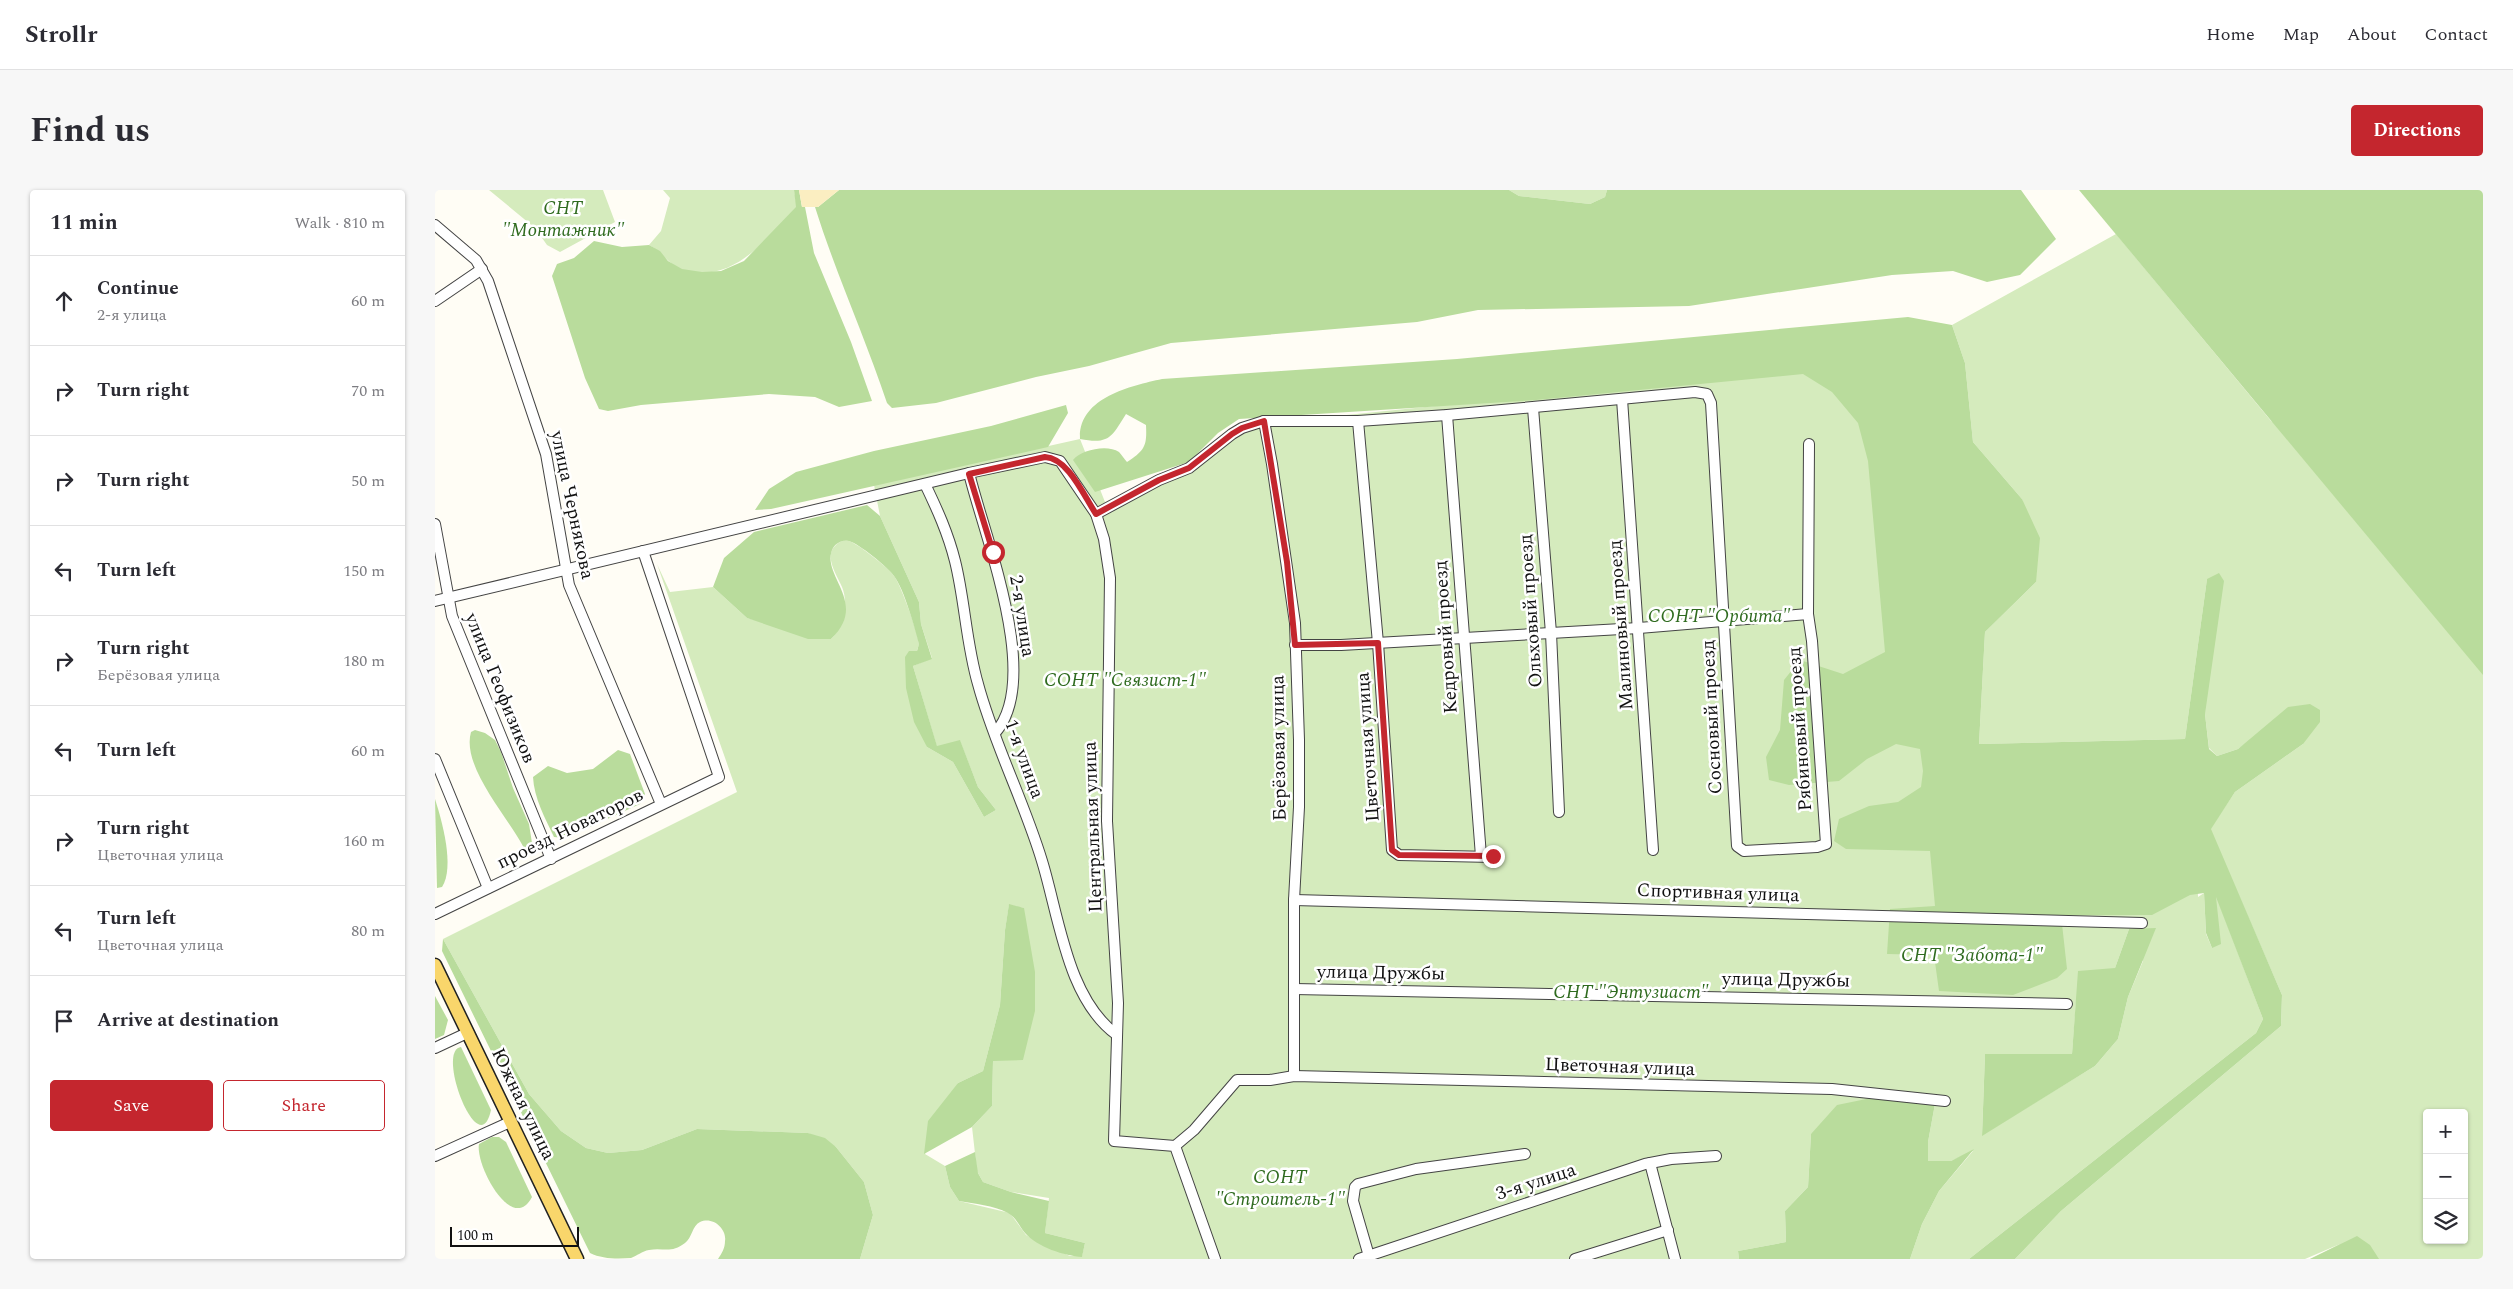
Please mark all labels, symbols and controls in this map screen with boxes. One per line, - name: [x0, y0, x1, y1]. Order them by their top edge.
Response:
- text: Strollr: [25, 17, 97, 53]
- text: Home: [2206, 21, 2255, 48]
- text: Map: [2283, 21, 2319, 48]
- text: About: [2347, 21, 2397, 48]
- text: Contact: [2425, 21, 2488, 48]
- text: Find us: [30, 104, 150, 157]
- button: Directions: [2351, 105, 2483, 156]
- park label: СНТ "Монтажник": [502, 194, 625, 245]
- text: 11 min: [50, 207, 118, 239]
- text: Walk · 810 m: [294, 211, 385, 235]
- text: Continue: [97, 274, 179, 303]
- icon: ahead: [50, 287, 78, 315]
- text: 60 m: [351, 289, 385, 313]
- text: 2-я улица: [97, 303, 167, 327]
- text: Turn right: [97, 376, 190, 405]
- icon: right: [50, 377, 78, 405]
- text: 70 m: [351, 379, 385, 403]
- street label: улица Чернякова: [542, 427, 602, 583]
- text: Turn right: [97, 466, 190, 495]
- icon: right: [50, 467, 78, 495]
- text: 50 m: [351, 469, 385, 493]
- street label: Ольховый проезд: [1511, 533, 1551, 689]
- street label: Малиновый проезд: [1601, 539, 1641, 711]
- route start: [982, 541, 1005, 564]
- text: Turn left: [97, 556, 176, 585]
- icon: left: [50, 557, 78, 585]
- text: 150 m: [343, 559, 385, 583]
- street label: Кедровый проезд: [1426, 559, 1466, 715]
- street label: 2-я улица: [1001, 573, 1043, 660]
- park label: СОНТ "Орбита": [1648, 602, 1791, 631]
- street label: улица Геофизиков: [456, 608, 543, 767]
- text: Turn right: [97, 634, 190, 663]
- street label: Сосновый проезд: [1693, 639, 1731, 795]
- street label: Рябиновый проезд: [1780, 646, 1820, 812]
- icon: right: [50, 647, 78, 675]
- text: 180 m: [343, 649, 385, 673]
- text: Берёзовая улица: [97, 663, 220, 687]
- park label: СОНТ "Связист-1": [1044, 666, 1206, 695]
- street label: Цветочная улица: [1348, 670, 1388, 823]
- street label: Берёзовая улица: [1263, 674, 1295, 821]
- street label: 1-я улица: [996, 715, 1052, 804]
- text: Turn left: [97, 736, 176, 765]
- icon: left: [50, 737, 78, 765]
- text: 60 m: [351, 739, 385, 763]
- street label: Центральная улица: [1075, 740, 1110, 913]
- street label: проезд Новаторов: [492, 781, 648, 877]
- text: Turn right: [97, 814, 190, 843]
- icon: right: [50, 827, 78, 855]
- text: 160 m: [343, 829, 385, 853]
- text: Цветочная улица: [97, 843, 223, 867]
- route end: [1482, 845, 1505, 868]
- street label: Спортивная улица: [1636, 876, 1801, 910]
- text: Turn left: [97, 904, 176, 933]
- icon: left: [50, 917, 78, 945]
- text: 80 m: [351, 919, 385, 943]
- text: Цветочная улица: [97, 933, 223, 957]
- park label: СНТ "Забота-1": [1901, 941, 2043, 970]
- street label: улица Дружбы: [1316, 957, 1445, 989]
- street label: улица Дружбы: [1721, 964, 1850, 996]
- park label: СНТ "Энтузиаст": [1553, 978, 1709, 1007]
- text: Arrive at destination: [97, 1006, 279, 1035]
- icon: arrive: [50, 1007, 78, 1035]
- street label: Южная улица: [483, 1043, 563, 1166]
- street label: Цветочная улица: [1544, 1050, 1696, 1084]
- button: Save: [50, 1080, 213, 1131]
- button: Share: [223, 1080, 385, 1131]
- map controls: [2423, 1109, 2468, 1244]
- button: +: [2423, 1109, 2468, 1154]
- button: −: [2423, 1154, 2468, 1199]
- street label: 3-я улица: [1492, 1155, 1581, 1209]
- park label: СОНТ "Строитель-1": [1215, 1163, 1346, 1214]
- button: layers: [2423, 1199, 2468, 1244]
- scale bar: [450, 1224, 579, 1247]
- text: 100 m: [457, 1225, 494, 1246]

